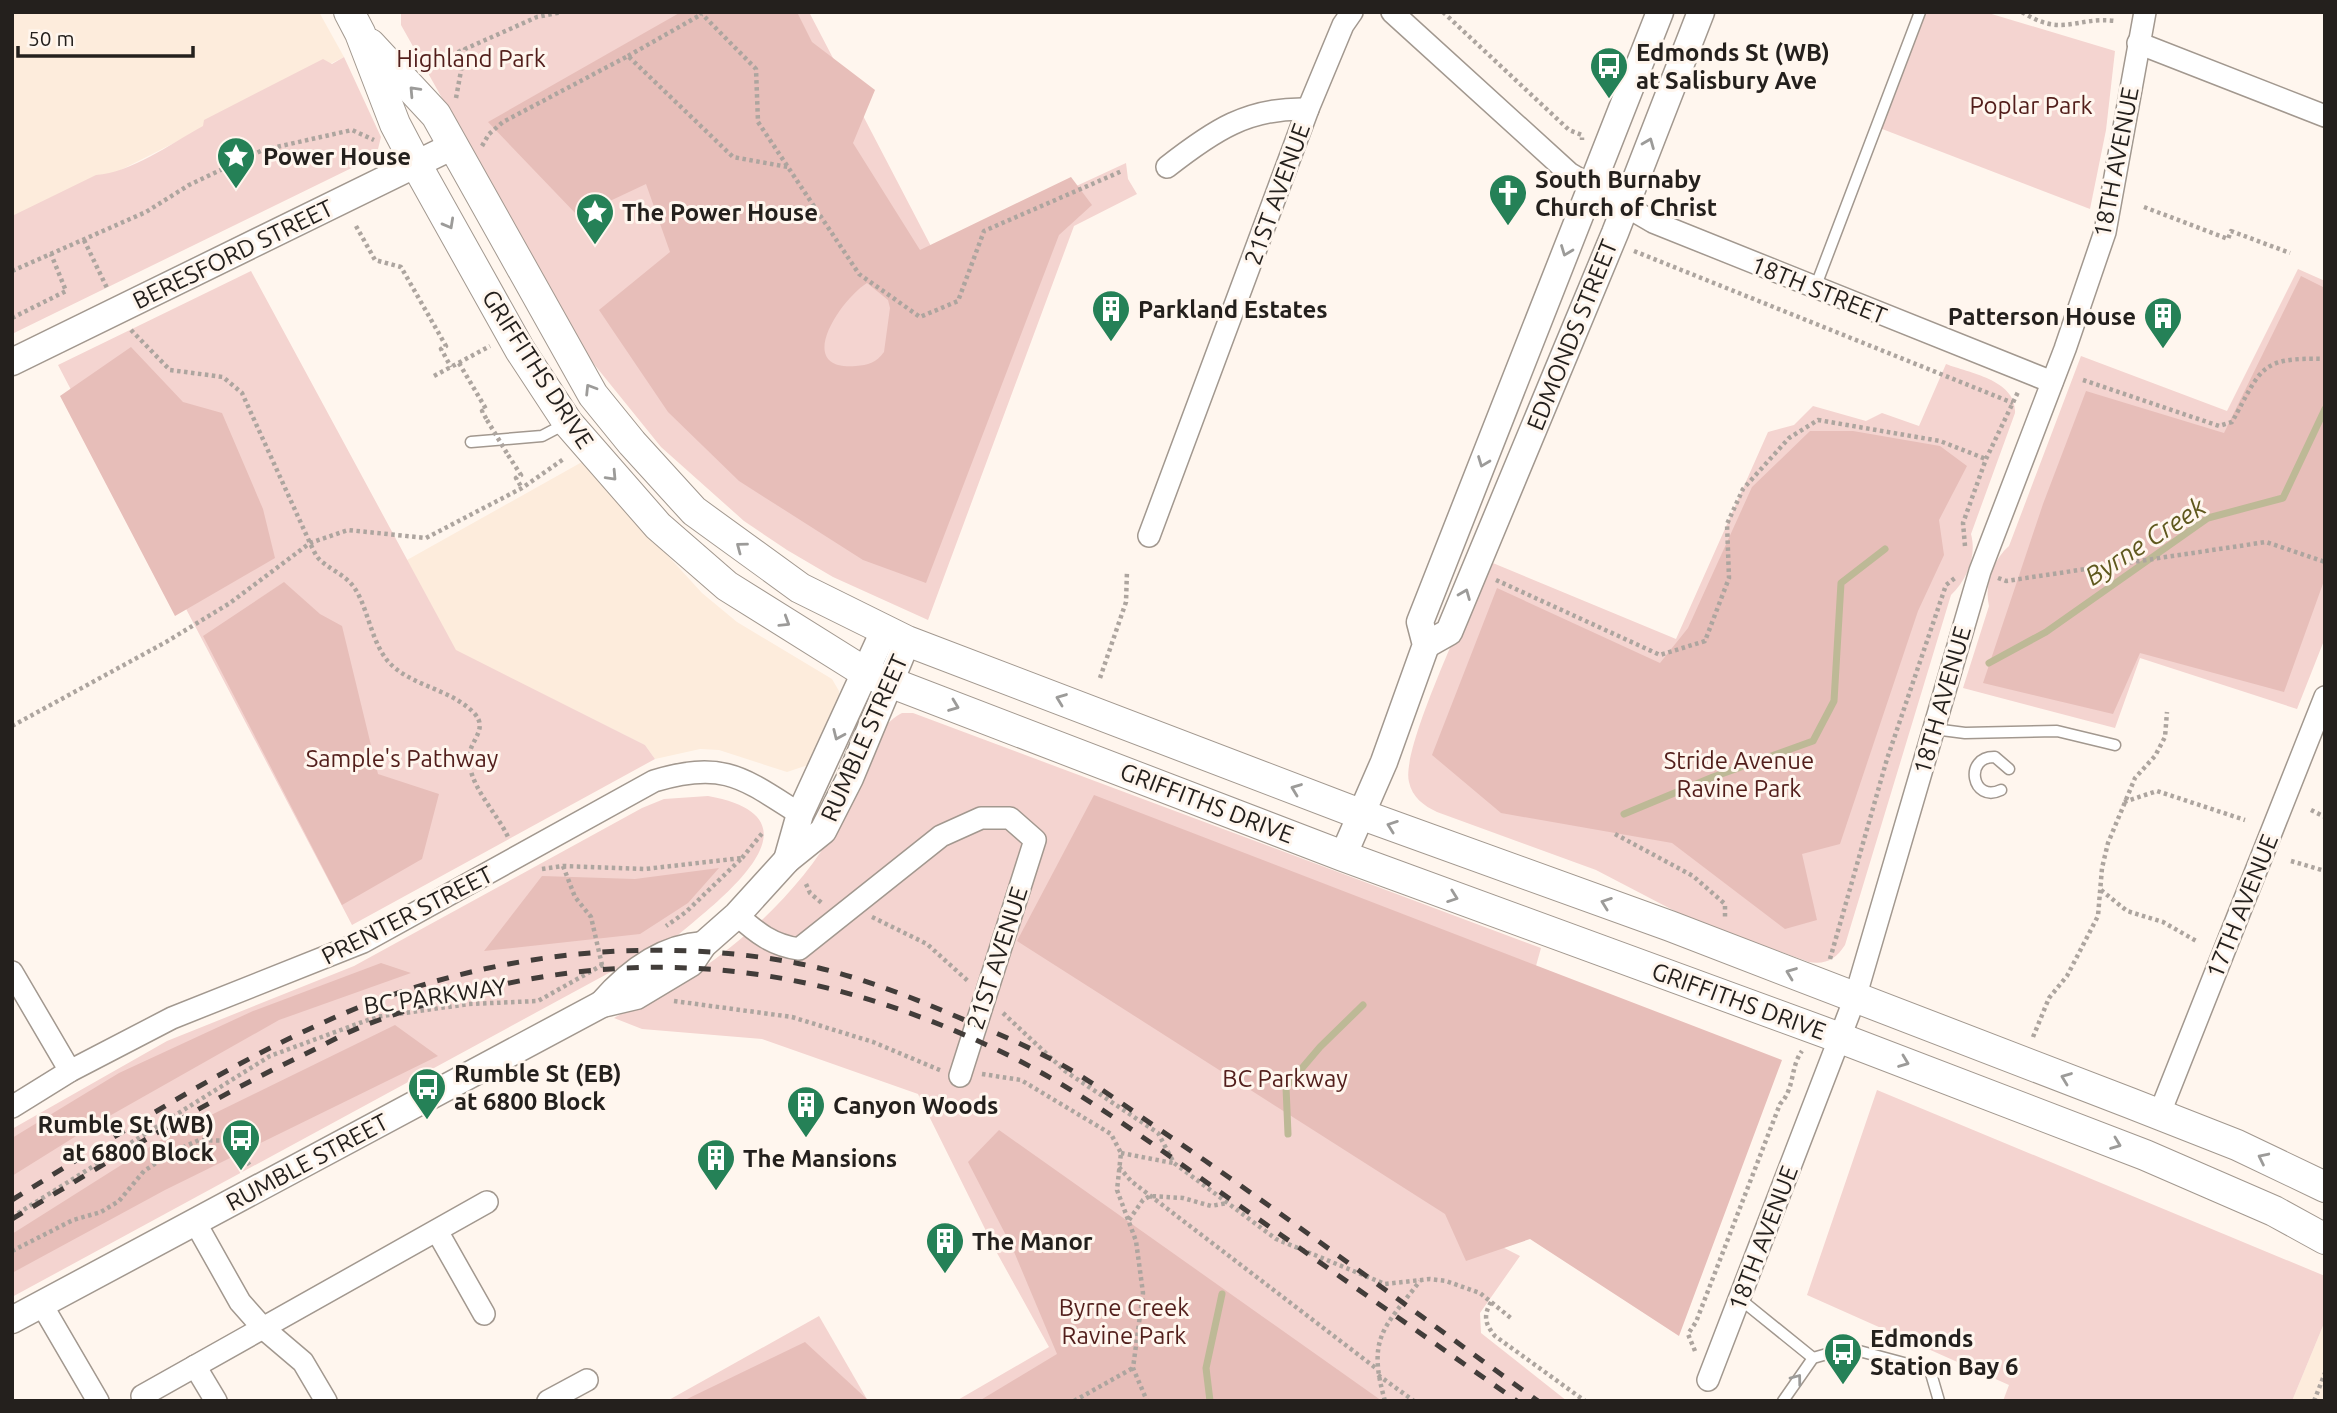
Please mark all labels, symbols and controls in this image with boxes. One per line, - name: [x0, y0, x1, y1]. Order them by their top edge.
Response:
- scale bar: [18, 14, 192, 58]
- text: 50 m: [28, 26, 75, 50]
- place label: Edmonds St (WB) at Salisbury Ave: [1636, 39, 1830, 94]
- park label: Highland Park: [396, 45, 546, 72]
- bus stop icon: Edmonds St (WB) at Salisbury Ave: [1588, 45, 1630, 100]
- street label: 18TH AVENUE: [2088, 84, 2144, 240]
- one-way arrow: [409, 86, 422, 99]
- park label: Poplar Park: [1969, 92, 2093, 119]
- street label: 21ST AVENUE: [1239, 120, 1315, 268]
- place icon: Power House: [215, 135, 257, 190]
- one-way arrow: [1641, 138, 1655, 150]
- place label: Power House: [263, 143, 411, 170]
- place label: South Burnaby Church of Christ: [1535, 166, 1717, 221]
- church icon: South Burnaby Church of Christ: [1487, 172, 1529, 227]
- place icon: The Power House: [574, 191, 616, 246]
- street label: BERESFORD STREET: [128, 194, 338, 314]
- place label: The Power House: [622, 199, 818, 226]
- one-way arrow: [441, 217, 454, 230]
- street label: EDMONDS STREET: [1521, 236, 1623, 434]
- one-way arrow: [1561, 244, 1575, 256]
- street label: 18TH STREET: [1747, 251, 1891, 329]
- street label: GRIFFITHS DRIVE: [477, 285, 599, 453]
- building icon: Parkland Estates: [1090, 288, 1132, 343]
- building icon: Patterson House: [2142, 295, 2184, 350]
- place label: Parkland Estates: [1138, 296, 1328, 323]
- place label: Patterson House: [1948, 303, 2136, 330]
- one-way arrow: [586, 384, 599, 397]
- one-way arrow: [1478, 456, 1492, 468]
- one-way arrow: [604, 468, 616, 481]
- water label: Byrne Creek: [2079, 491, 2211, 591]
- one-way arrow: [736, 543, 749, 556]
- one-way arrow: [1457, 588, 1471, 600]
- one-way arrow: [777, 614, 790, 626]
- street label: 18TH AVENUE: [1908, 623, 1976, 777]
- street label: RUMBLE STREET: [815, 650, 913, 826]
- one-way arrow: [1055, 694, 1067, 708]
- one-way arrow: [947, 698, 959, 712]
- one-way arrow: [832, 728, 846, 740]
- park label: Sample's Pathway: [306, 745, 499, 772]
- park label: Stride Avenue Ravine Park: [1664, 747, 1814, 802]
- street label: GRIFFITHS DRIVE: [1117, 758, 1297, 848]
- one-way arrow: [1291, 784, 1303, 798]
- one-way arrow: [1386, 820, 1398, 834]
- street label: 17TH AVENUE: [2201, 830, 2283, 982]
- street label: PRENTER STREET: [317, 860, 497, 970]
- street label: 21ST AVENUE: [961, 883, 1033, 1033]
- one-way arrow: [1446, 888, 1458, 902]
- one-way arrow: [1600, 897, 1612, 911]
- street label: GRIFFITHS DRIVE: [1648, 957, 1830, 1045]
- one-way arrow: [1786, 967, 1798, 981]
- street label: BC PARKWAY: [362, 973, 508, 1019]
- one-way arrow: [1897, 1054, 1909, 1068]
- place label: Rumble St (EB) at 6800 Block: [454, 1060, 622, 1115]
- park label: BC Parkway: [1222, 1065, 1348, 1092]
- bus stop icon: Rumble St (EB) at 6800 Block: [406, 1066, 448, 1121]
- one-way arrow: [2060, 1073, 2072, 1087]
- building icon: Canyon Woods: [785, 1084, 827, 1139]
- place label: Canyon Woods: [833, 1092, 998, 1119]
- street label: RUMBLE STREET: [221, 1108, 393, 1216]
- place label: Rumble St (WB) at 6800 Block: [38, 1111, 215, 1166]
- bus stop icon: Rumble St (WB) at 6800 Block: [220, 1117, 262, 1172]
- one-way arrow: [2109, 1136, 2121, 1150]
- building icon: The Mansions: [695, 1137, 737, 1192]
- place label: The Mansions: [743, 1145, 897, 1172]
- one-way arrow: [2258, 1152, 2270, 1166]
- street label: 18TH AVENUE: [1723, 1162, 1803, 1314]
- building icon: The Manor: [924, 1220, 966, 1275]
- place label: The Manor: [972, 1228, 1093, 1255]
- park label: Byrne Creek Ravine Park: [1059, 1294, 1189, 1349]
- place label: Edmonds Station Bay 6: [1870, 1325, 2019, 1380]
- bus stop icon: Edmonds Station Bay 6: [1822, 1331, 1864, 1386]
- one-way arrow: [1789, 1374, 1802, 1387]

